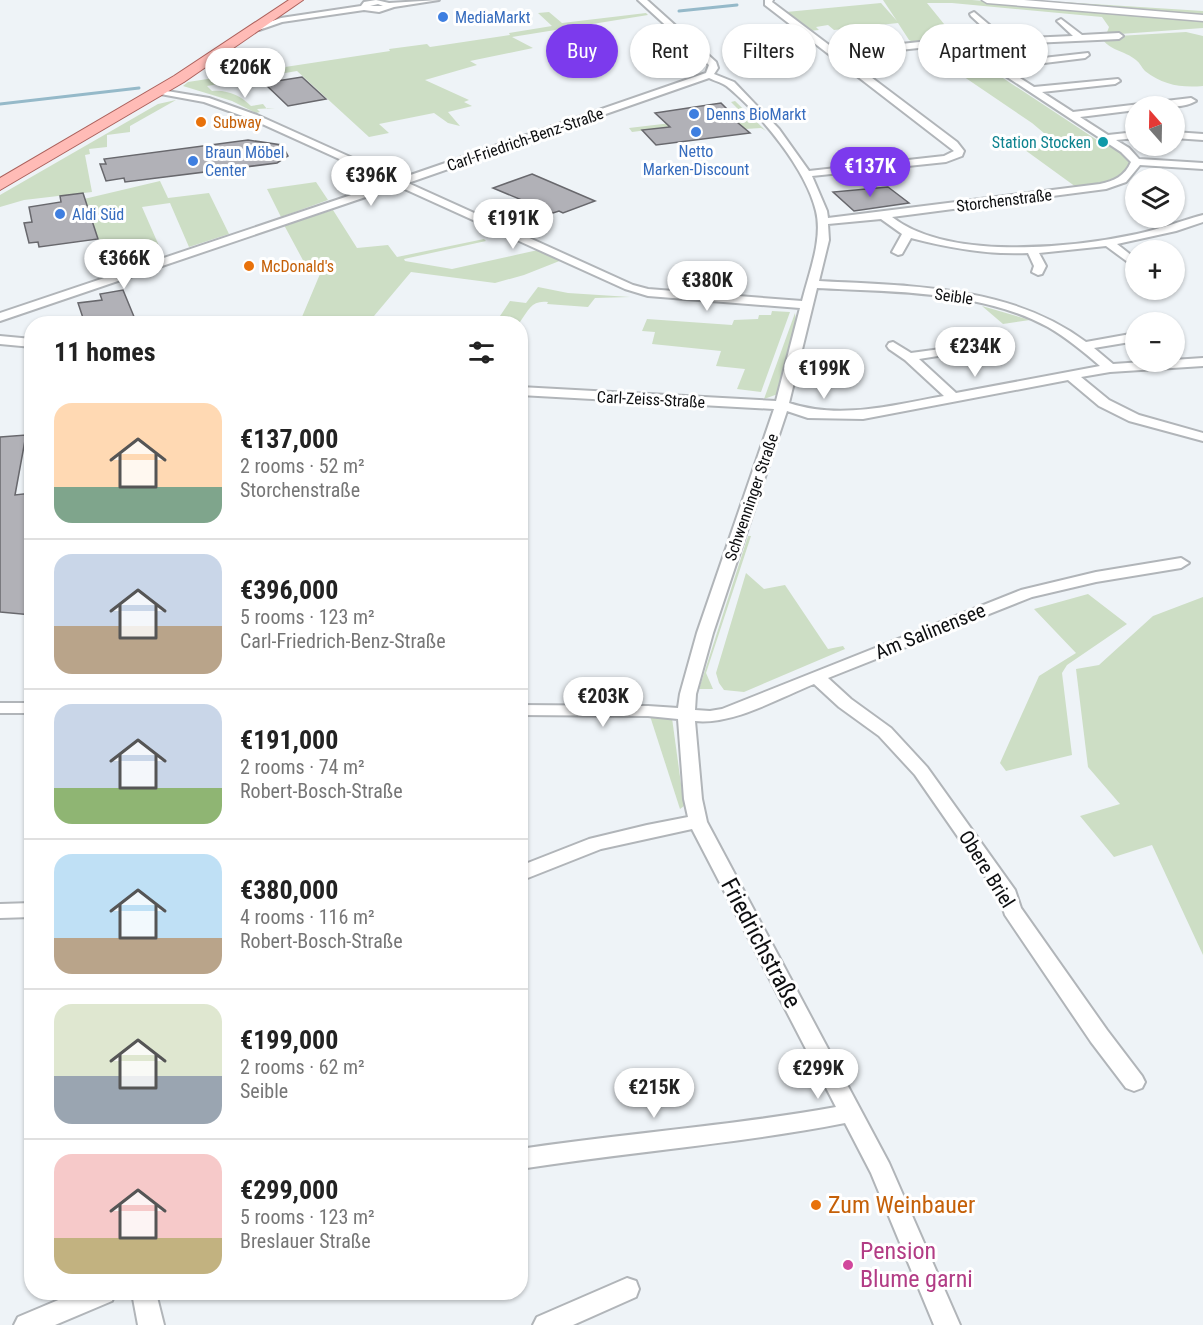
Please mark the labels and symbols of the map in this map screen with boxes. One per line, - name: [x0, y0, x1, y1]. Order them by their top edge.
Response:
- place label: MediaMarkt: [455, 8, 531, 27]
- marker: MediaMarkt: [436, 10, 450, 24]
- pin: €206K: [203, 48, 287, 99]
- north arrow: [1125, 96, 1185, 156]
- street label: Carl-Friedrich-Benz-Straße: [444, 104, 606, 175]
- place label: Denns BioMarkt: [706, 105, 806, 124]
- marker: Denns BioMarkt: [687, 107, 701, 121]
- place label: Subway: [213, 113, 262, 132]
- marker: Subway: [194, 115, 208, 129]
- marker: Netto Marken-Discount: [689, 125, 703, 139]
- place label: Station Stocken: [992, 133, 1091, 152]
- marker: Station Stocken: [1096, 135, 1110, 149]
- place label: Netto Marken-Discount: [643, 142, 750, 179]
- place label: Braun Möbel Center: [205, 143, 284, 180]
- pin: €137K: [828, 147, 912, 198]
- marker: Braun Möbel Center: [186, 154, 200, 168]
- pin: €396K: [329, 156, 413, 207]
- street label: Storchenstraße: [955, 185, 1053, 216]
- pin: €191K: [471, 199, 555, 250]
- place label: Aldi Süd: [72, 205, 124, 224]
- marker: Aldi Süd: [53, 207, 67, 221]
- pin: €366K: [82, 239, 166, 290]
- place label: McDonald's: [261, 257, 334, 276]
- marker: McDonald's: [242, 259, 256, 273]
- pin: €380K: [665, 261, 749, 312]
- street label: Seible: [934, 284, 974, 309]
- pin: €234K: [933, 327, 1017, 378]
- pin: €199K: [782, 349, 866, 400]
- street label: Carl-Zeiss-Straße: [596, 387, 706, 412]
- street label: Schwenninger Straße: [721, 431, 782, 563]
- street label: Am Salinensee: [871, 598, 989, 664]
- pin: €203K: [561, 677, 645, 728]
- street label: Obere Briel: [954, 826, 1020, 912]
- street label: Friedrichstraße: [715, 873, 807, 1013]
- pin: €299K: [776, 1049, 860, 1100]
- pin: €215K: [612, 1068, 696, 1119]
- place label: Zum Weinbauer: [828, 1191, 975, 1219]
- marker: Zum Weinbauer: [809, 1198, 823, 1212]
- place label: Pension Blume garni: [860, 1237, 973, 1293]
- marker: Pension Blume garni: [841, 1258, 855, 1272]

